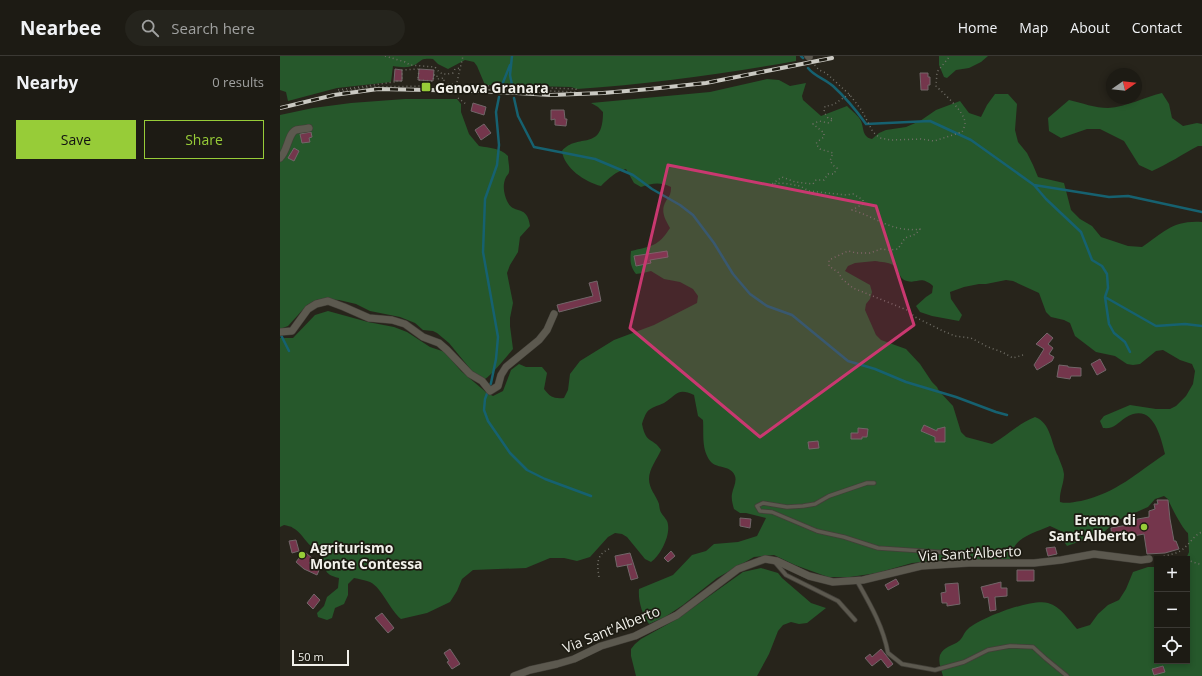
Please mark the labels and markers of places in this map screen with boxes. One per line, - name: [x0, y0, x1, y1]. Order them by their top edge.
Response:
- place label: Genova Granara: [435, 78, 549, 97]
- marker: Genova Granara: [420, 81, 432, 93]
- place label: Eremo di Sant'Alberto: [1049, 510, 1136, 545]
- marker: Eremo di Sant'Alberto: [1139, 522, 1149, 532]
- place label: Agriturismo Monte Contessa: [310, 538, 423, 573]
- marker: Agriturismo Monte Contessa: [297, 550, 307, 560]

